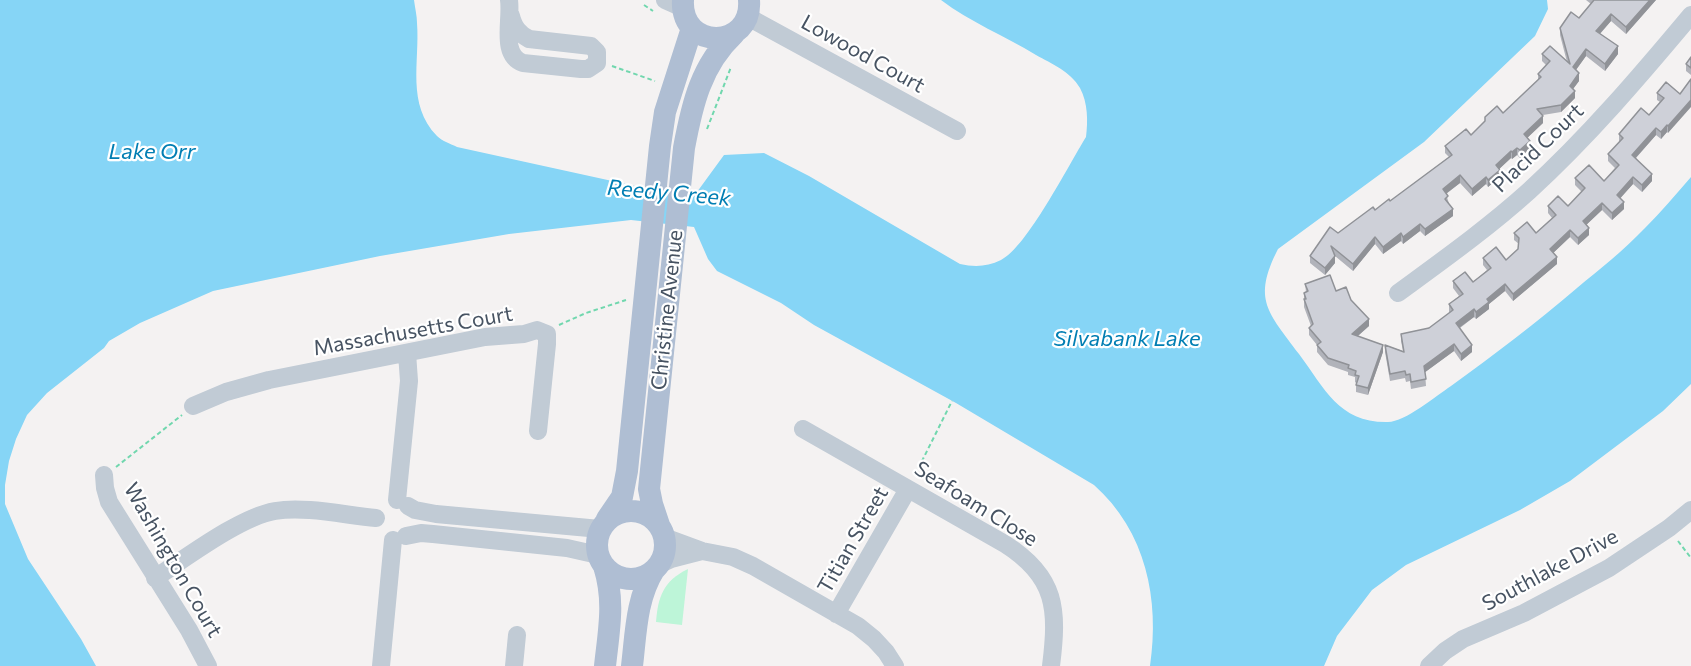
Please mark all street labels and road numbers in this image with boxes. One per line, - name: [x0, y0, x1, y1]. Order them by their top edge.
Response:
- street label: Lowood Court: [797, 10, 929, 98]
- street label: Placid Court: [1487, 98, 1589, 198]
- street label: Christine Avenue: [646, 229, 688, 391]
- street label: Massachusetts Court: [311, 301, 515, 361]
- street label: Seafoam Close: [910, 456, 1042, 552]
- street label: Washington Court: [118, 478, 228, 642]
- street label: Titian Street: [812, 482, 894, 598]
- street label: Southlake Drive: [1478, 524, 1622, 616]

